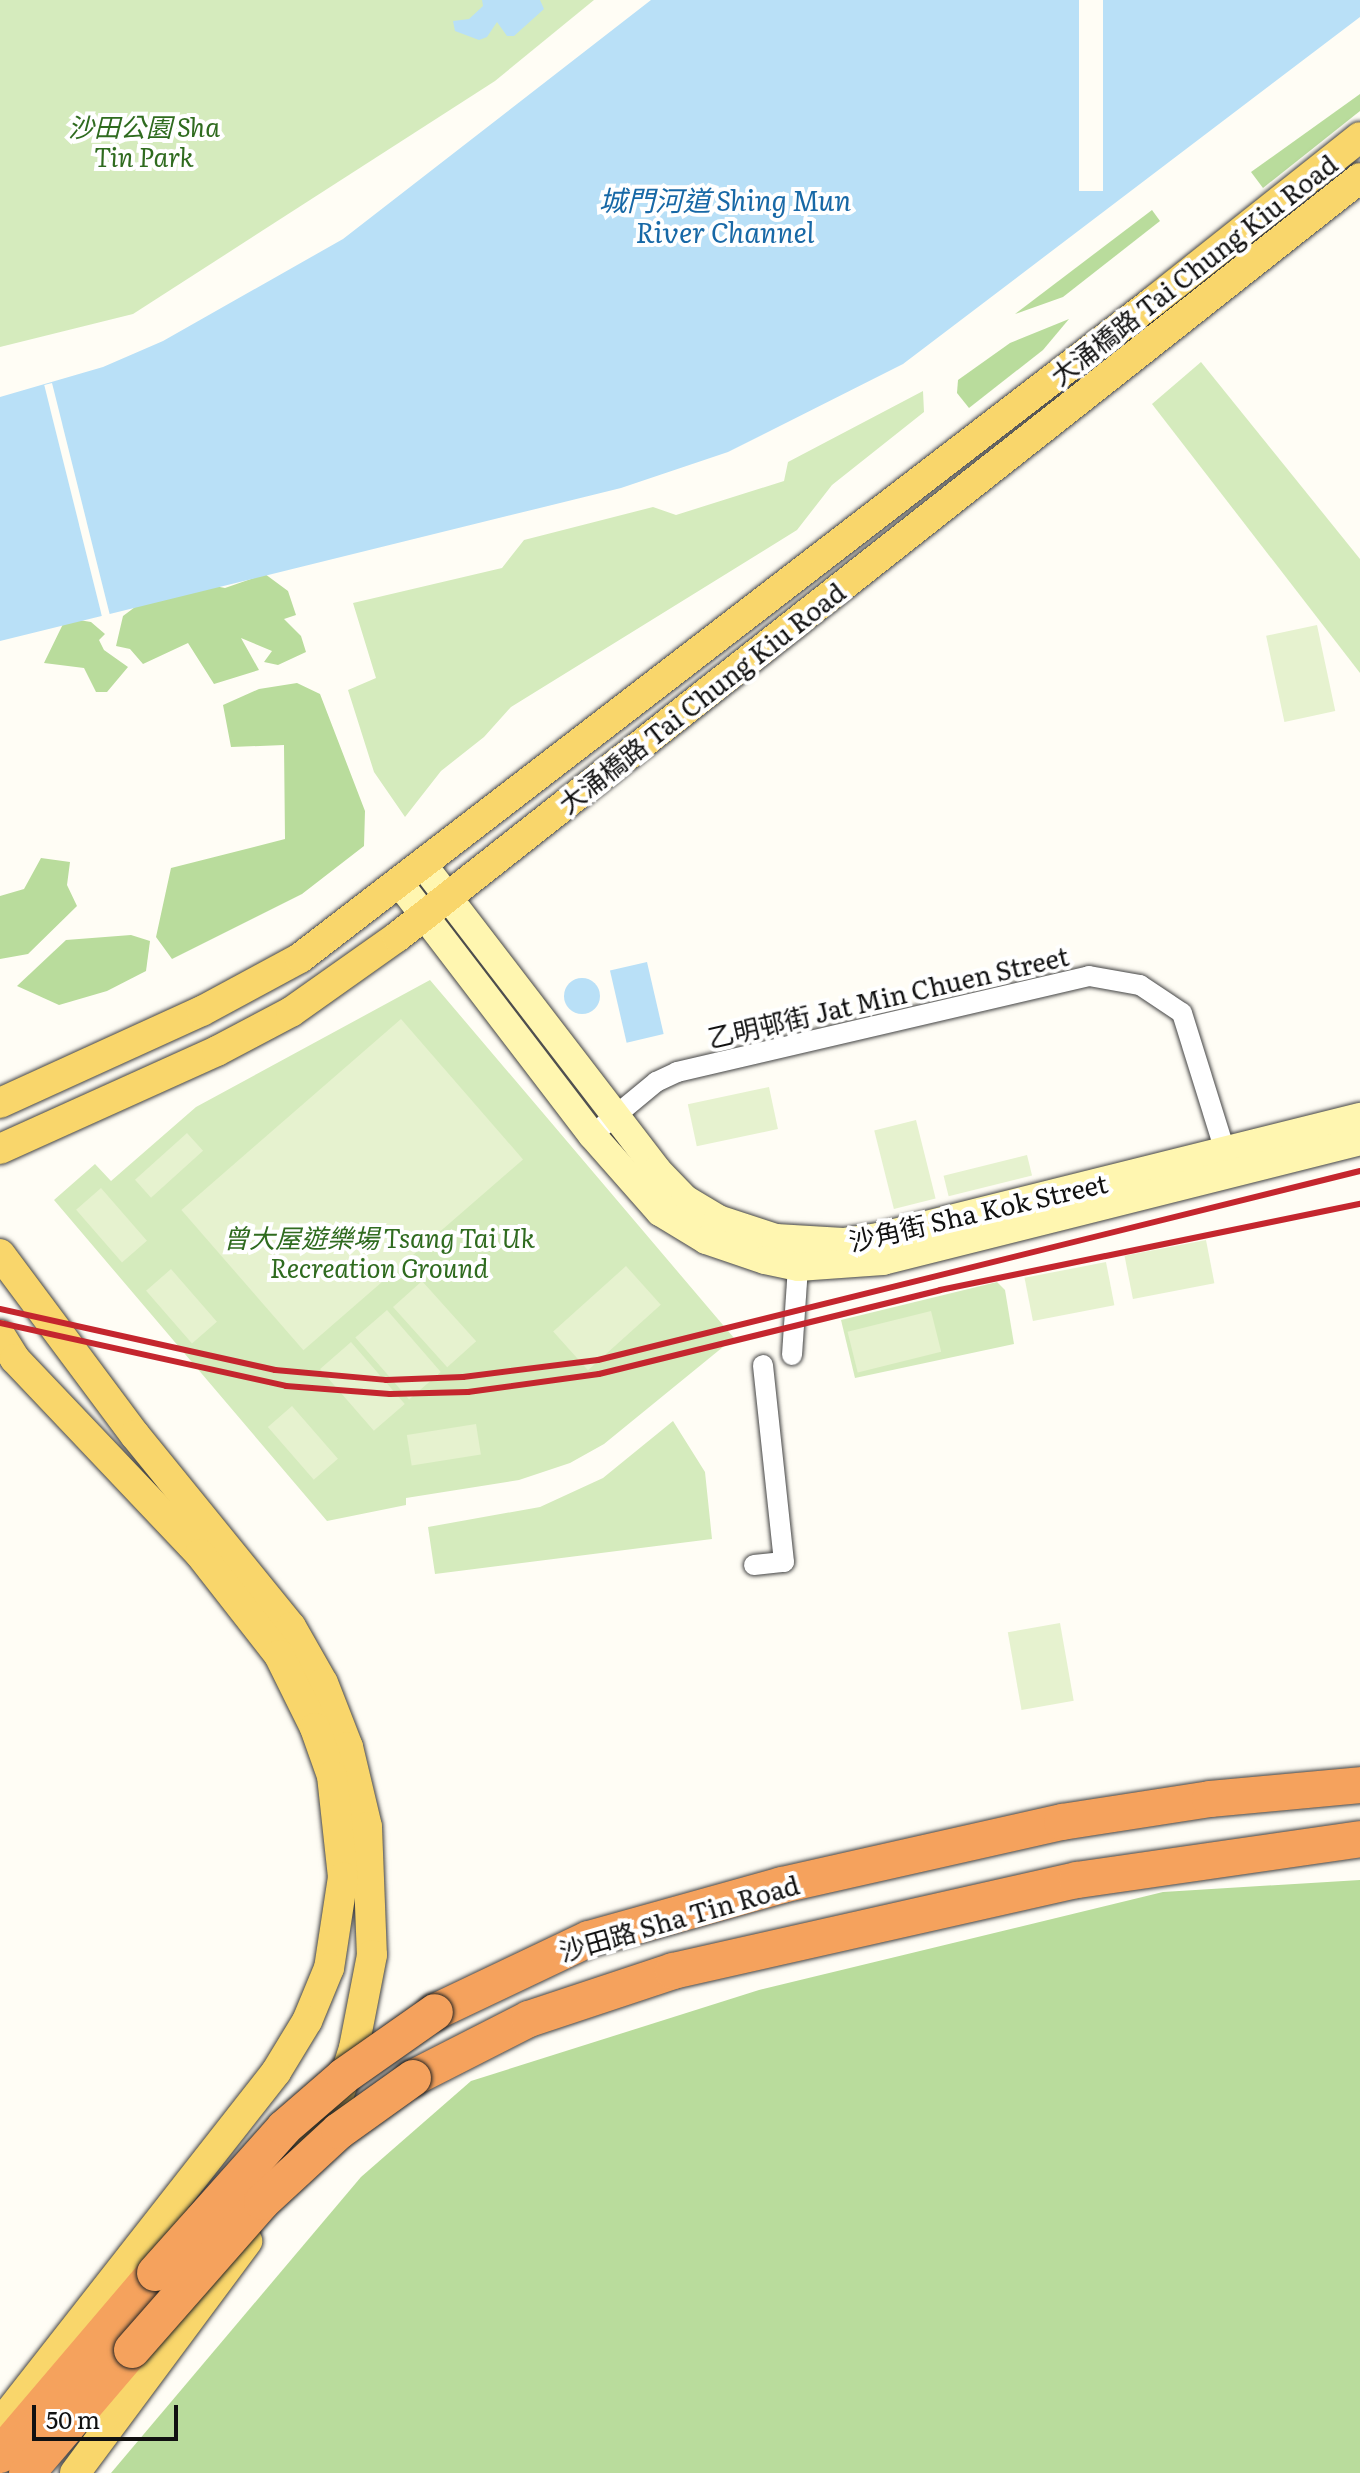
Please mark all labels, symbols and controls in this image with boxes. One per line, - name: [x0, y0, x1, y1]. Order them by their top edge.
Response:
- park label: 沙田公園 Sha Tin Park: [68, 110, 220, 172]
- street label: 大涌橋路 Tai Chung Kiu Road: [1043, 147, 1343, 391]
- water label: 城門河道 Shing Mun River Channel: [599, 182, 851, 248]
- street label: 大涌橋路 Tai Chung Kiu Road: [551, 575, 851, 819]
- street label: 乙明邨街 Jat Min Chuen Street: [704, 939, 1072, 1053]
- street label: 沙角街 Sha Kok Street: [846, 1166, 1110, 1256]
- park label: 曾大屋遊樂場 Tsang Tai Uk Recreation Ground: [223, 1221, 535, 1282]
- street label: 沙田路 Sha Tin Road: [555, 1868, 803, 1966]
- scale bar: [36, 2389, 182, 2439]
- text: 50 m: [46, 2401, 100, 2436]

